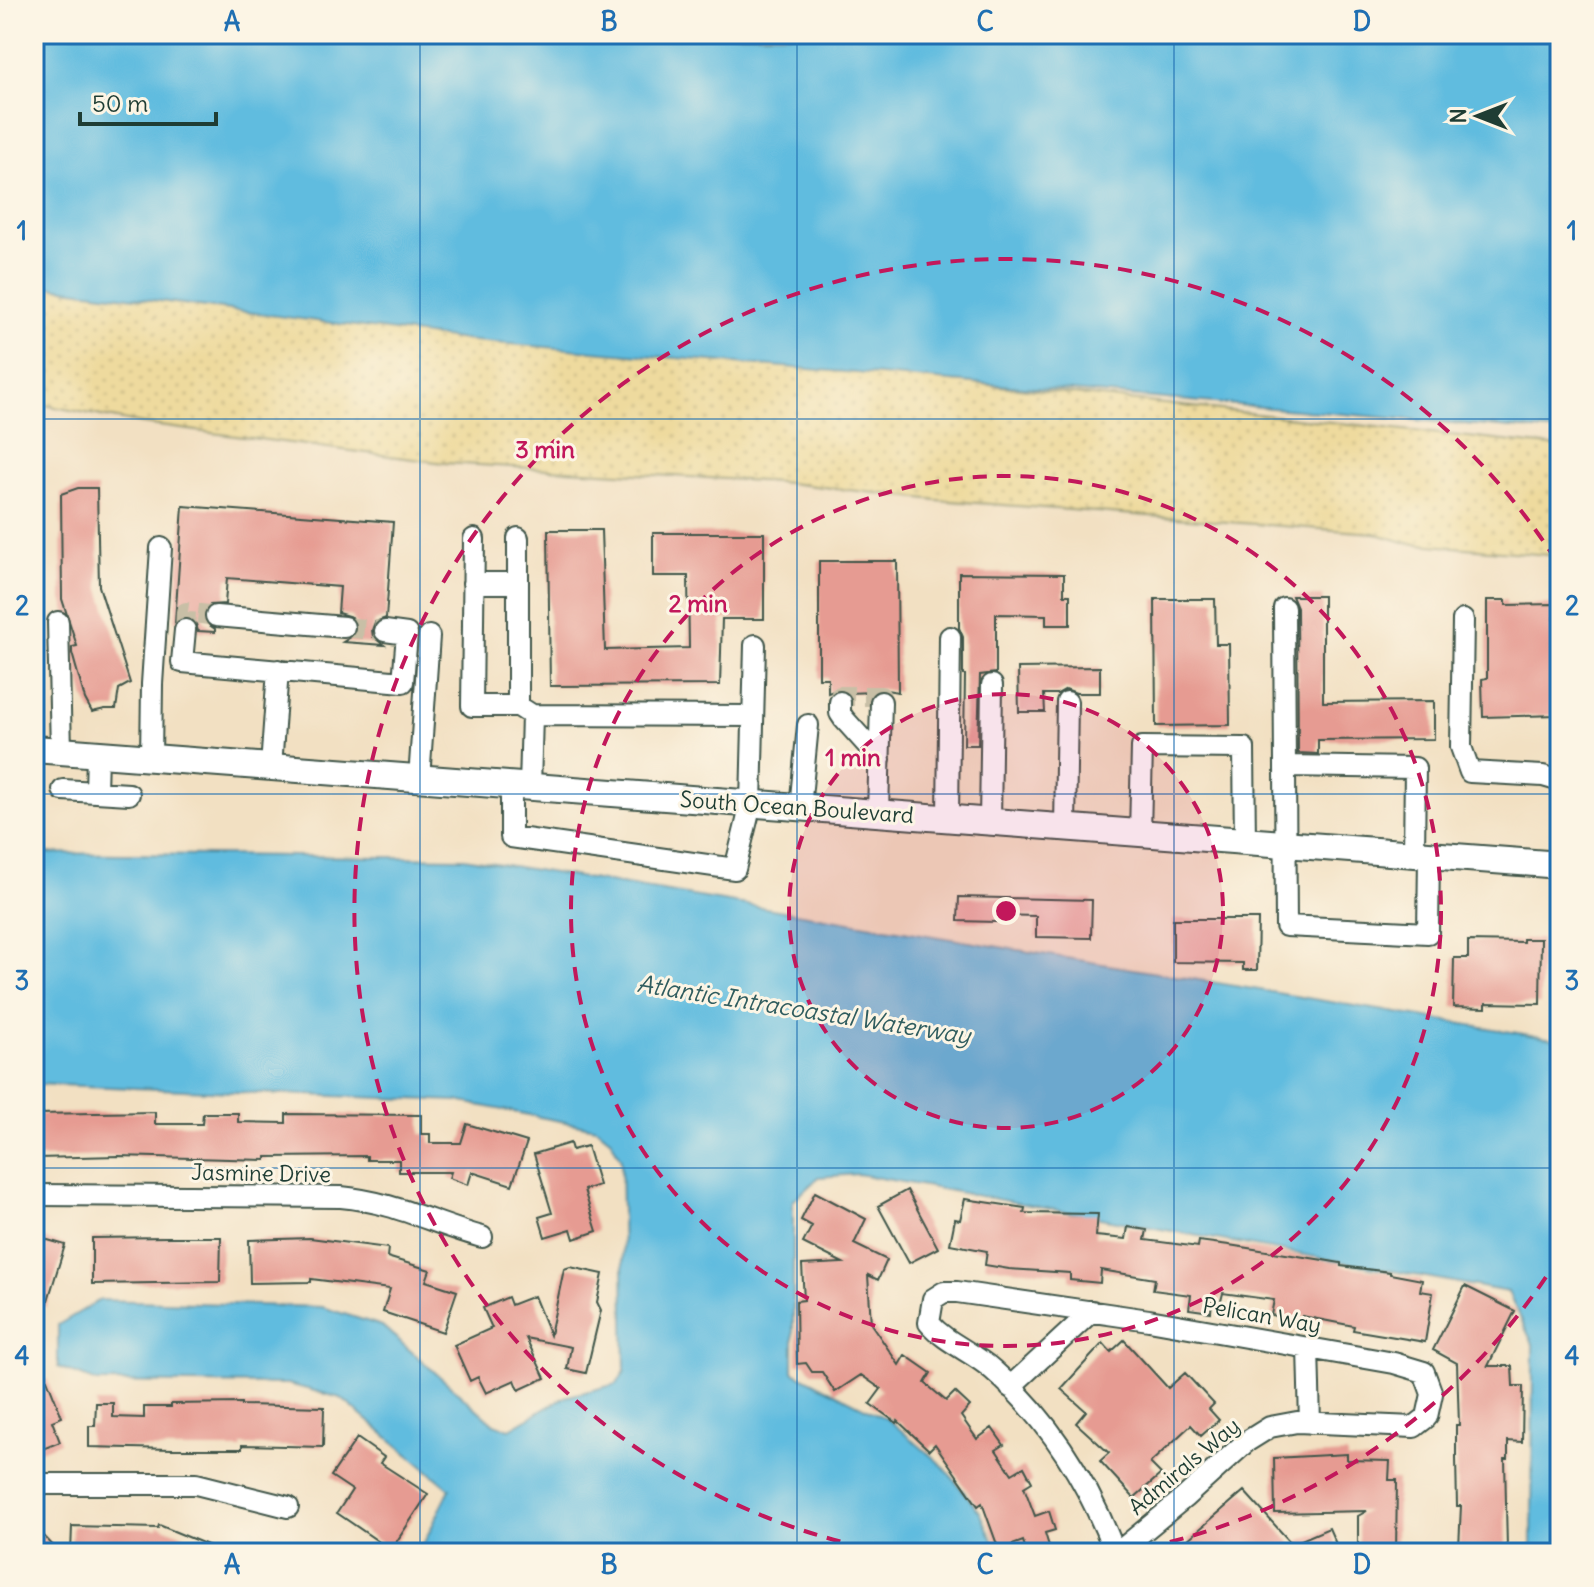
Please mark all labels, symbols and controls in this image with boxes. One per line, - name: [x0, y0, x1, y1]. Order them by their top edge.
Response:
- text: A: [224, 5, 241, 38]
- text: B: [600, 5, 618, 38]
- text: C: [976, 5, 994, 38]
- text: D: [1353, 5, 1371, 38]
- scale bar: [80, 76, 216, 126]
- north arrow: [1438, 76, 1518, 156]
- text: 50 m: [92, 88, 148, 118]
- text: N: [1444, 108, 1472, 124]
- text: 1: [17, 214, 27, 247]
- text: 1: [1567, 214, 1577, 247]
- text: 3 min: [515, 434, 575, 464]
- text: 2 min: [668, 588, 728, 618]
- text: 2: [15, 589, 29, 622]
- text: 2: [1565, 589, 1579, 622]
- text: 1 min: [825, 742, 881, 772]
- street label: South Ocean Boulevard: [679, 785, 915, 829]
- centre of rings: [992, 897, 1020, 925]
- text: 3: [15, 964, 29, 997]
- text: 3: [1565, 964, 1579, 997]
- water label: Atlantic Intracoastal Waterway: [635, 968, 975, 1051]
- street label: Jasmine Drive: [191, 1158, 331, 1188]
- street label: Pelican Way: [1201, 1291, 1323, 1339]
- text: 4: [14, 1339, 30, 1372]
- text: 4: [1564, 1339, 1580, 1372]
- street label: Admirals Way: [1123, 1411, 1245, 1521]
- text: A: [224, 1548, 241, 1581]
- text: B: [600, 1548, 618, 1581]
- text: C: [976, 1548, 994, 1581]
- text: D: [1353, 1548, 1371, 1581]

